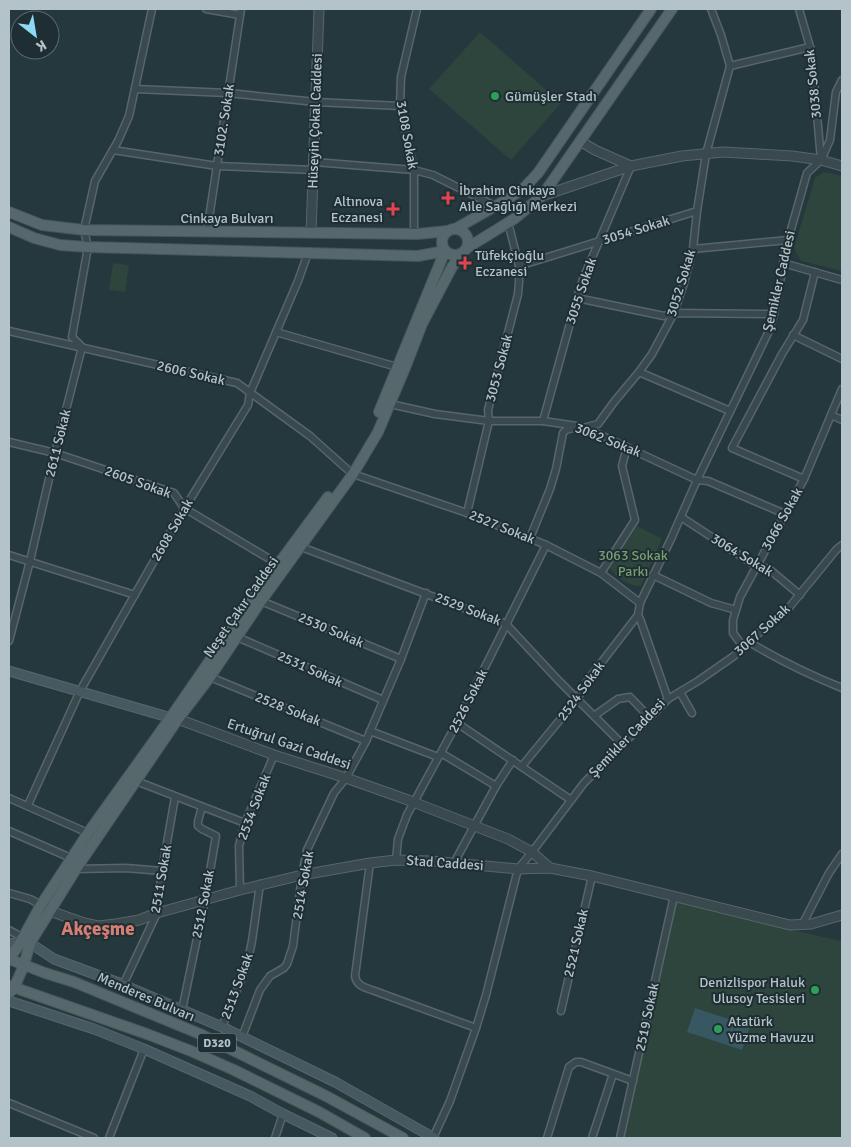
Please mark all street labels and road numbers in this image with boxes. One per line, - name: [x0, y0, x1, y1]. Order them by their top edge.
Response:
- street label: 3038 Sokak: [801, 49, 825, 119]
- street label: Hüseyin Çokal Caddesi: [304, 53, 326, 189]
- street label: 3102. Sokak: [210, 83, 238, 157]
- street label: 3108 Sokak: [393, 99, 421, 171]
- street label: Cinkaya Bulvarı: [180, 210, 274, 227]
- street label: 3054 Sokak: [600, 212, 672, 248]
- street label: Şemikler Caddesi: [759, 229, 799, 333]
- street label: 3052 Sokak: [663, 247, 699, 319]
- street label: 3055 Sokak: [562, 255, 600, 327]
- street label: 3053 Sokak: [482, 332, 516, 404]
- street label: 2606 Sokak: [155, 357, 227, 389]
- street label: 2611 Sokak: [41, 407, 75, 479]
- street label: 3062 Sokak: [573, 419, 643, 461]
- street label: 2605 Sokak: [102, 462, 174, 502]
- street label: 3066 Sokak: [758, 484, 806, 554]
- street label: 2608 Sokak: [147, 496, 197, 564]
- street label: 2527 Sokak: [467, 506, 537, 548]
- street label: 3064 Sokak: [708, 530, 776, 580]
- street label: Neşet Çakır Caddesi: [200, 553, 282, 661]
- street label: 2529 Sokak: [432, 589, 504, 629]
- street label: 3067 Sokak: [730, 600, 794, 660]
- street label: 2530 Sokak: [296, 609, 366, 651]
- street label: 2531 Sokak: [275, 647, 345, 691]
- street label: 2524 Sokak: [554, 658, 608, 724]
- street label: 2526 Sokak: [445, 666, 491, 736]
- street label: 2528 Sokak: [253, 688, 323, 730]
- street label: Şemikler Caddesi: [585, 695, 669, 781]
- street label: Ertuğrul Gazi Caddesi: [225, 715, 353, 773]
- street label: 2534 Sokak: [234, 771, 274, 843]
- street label: 2511 Sokak: [147, 843, 175, 915]
- street label: 2514 Sokak: [289, 849, 317, 921]
- street label: Stad Caddesi: [406, 852, 484, 874]
- street label: 2512 Sokak: [188, 868, 218, 940]
- street label: 2521 Sokak: [560, 907, 592, 979]
- street label: 2513 Sokak: [217, 950, 257, 1022]
- street label: Menderes Bulvarı: [95, 969, 197, 1025]
- street label: 2519 Sokak: [631, 981, 663, 1053]
- road number: D320: [198, 1034, 236, 1052]

